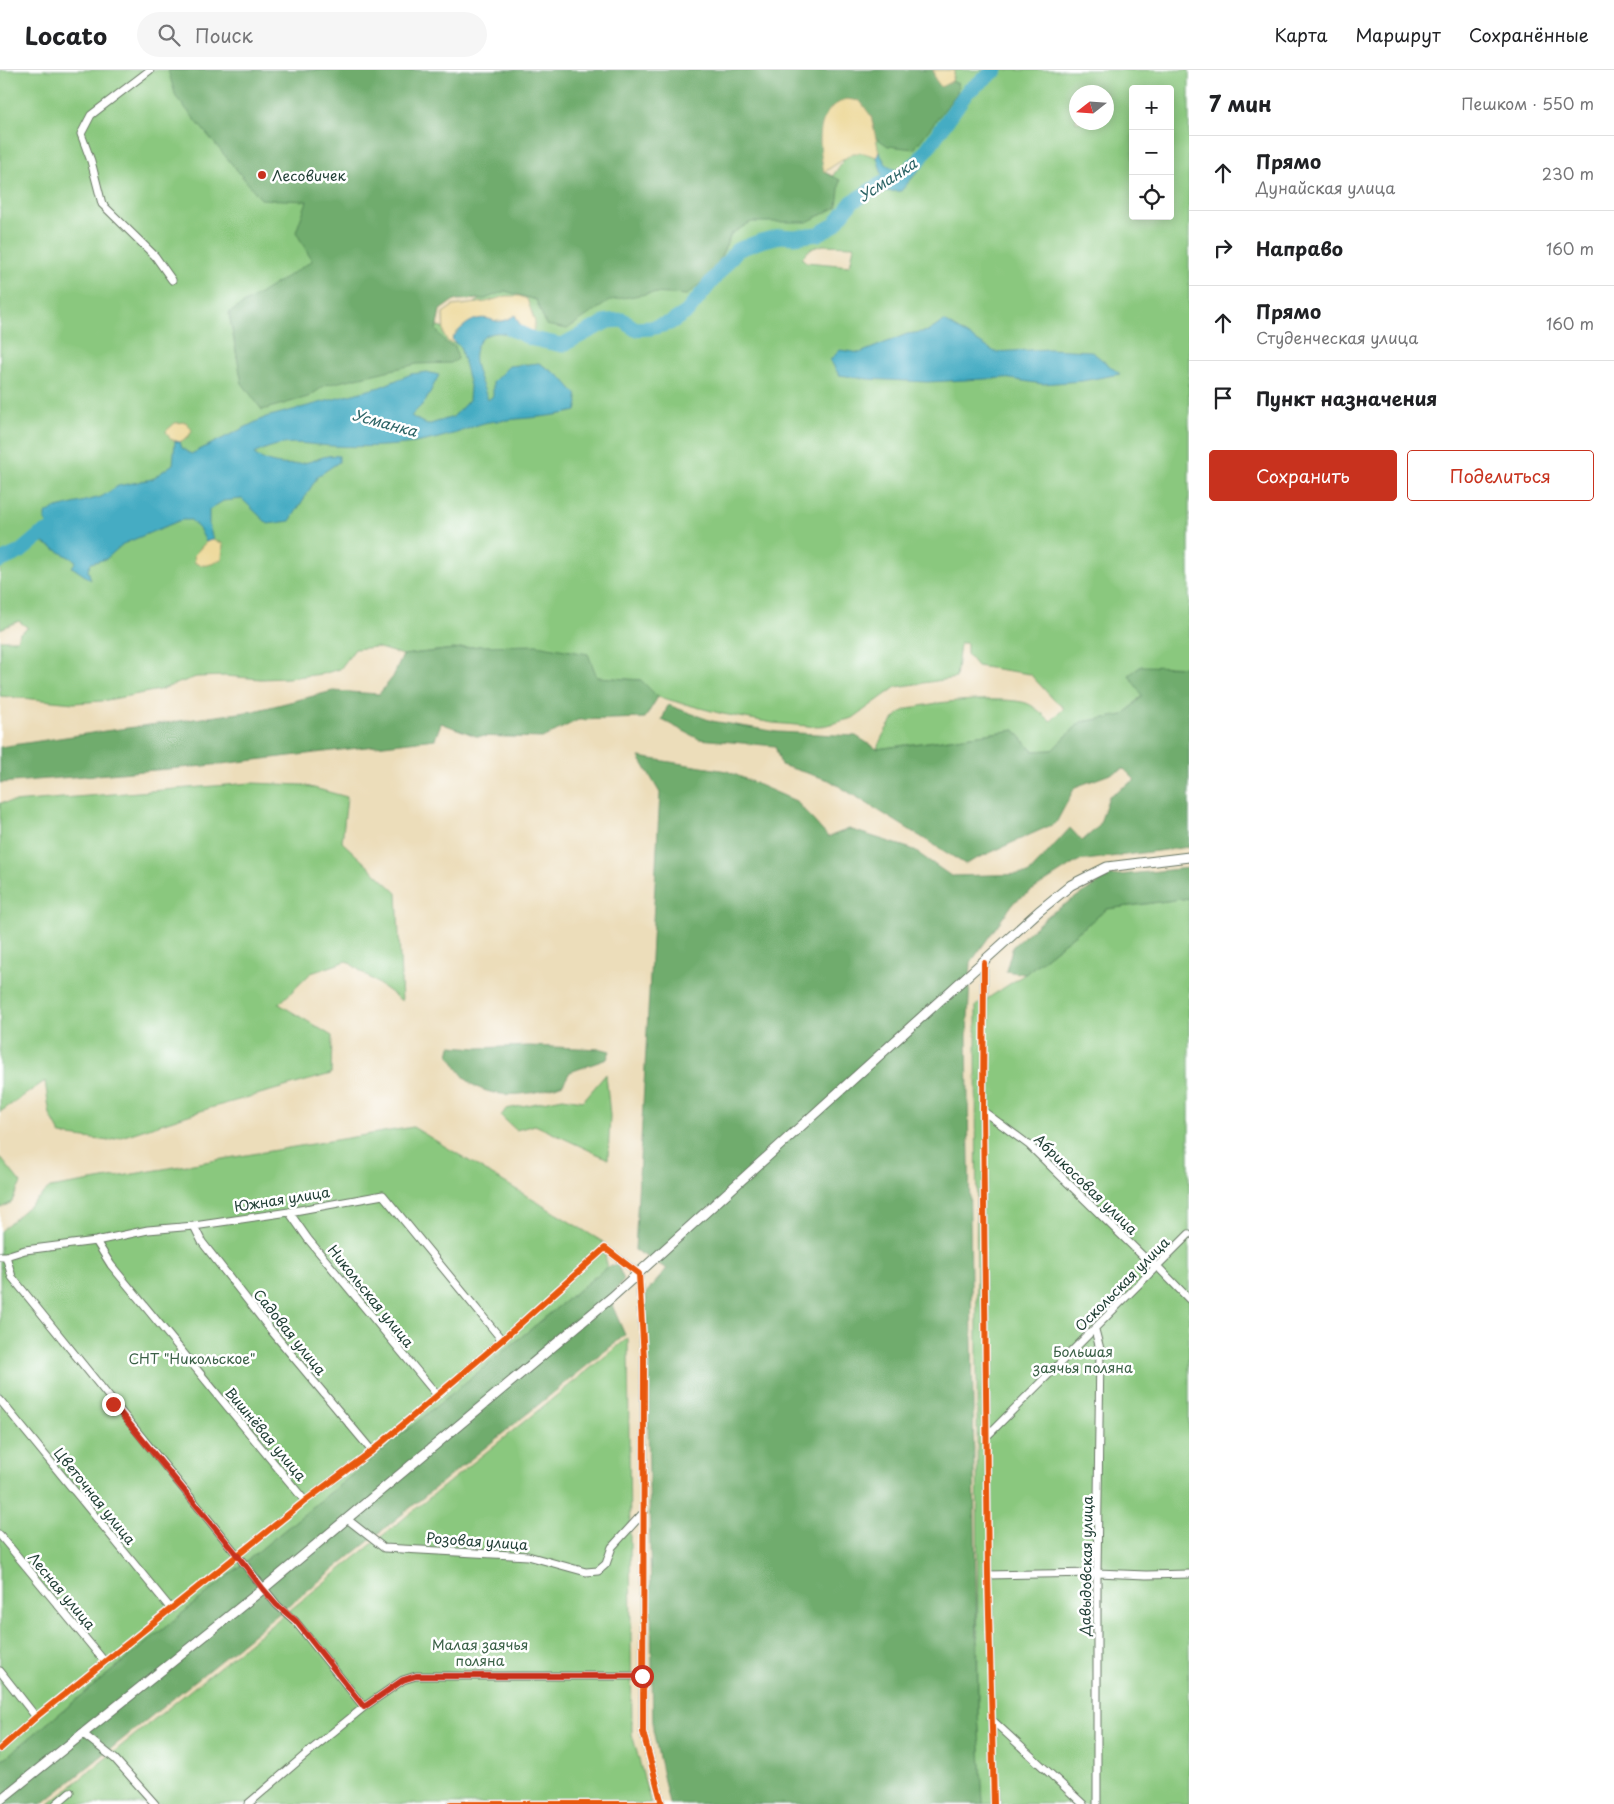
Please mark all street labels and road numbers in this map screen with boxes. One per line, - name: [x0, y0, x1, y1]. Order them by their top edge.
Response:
- street label: Абрикосовая улица: [1029, 1129, 1143, 1239]
- street label: Южная улица: [233, 1181, 331, 1217]
- street label: Оскольская улица: [1070, 1232, 1174, 1336]
- street label: Никольская улица: [323, 1240, 419, 1352]
- street label: Садовая улица: [249, 1284, 331, 1380]
- street label: Вишнёвая улица: [220, 1383, 312, 1486]
- street label: Цветочная улица: [49, 1443, 141, 1549]
- street label: Давыдовская улица: [1074, 1496, 1098, 1637]
- street label: Розовая улица: [425, 1527, 529, 1555]
- street label: Лесная улица: [23, 1548, 101, 1634]

